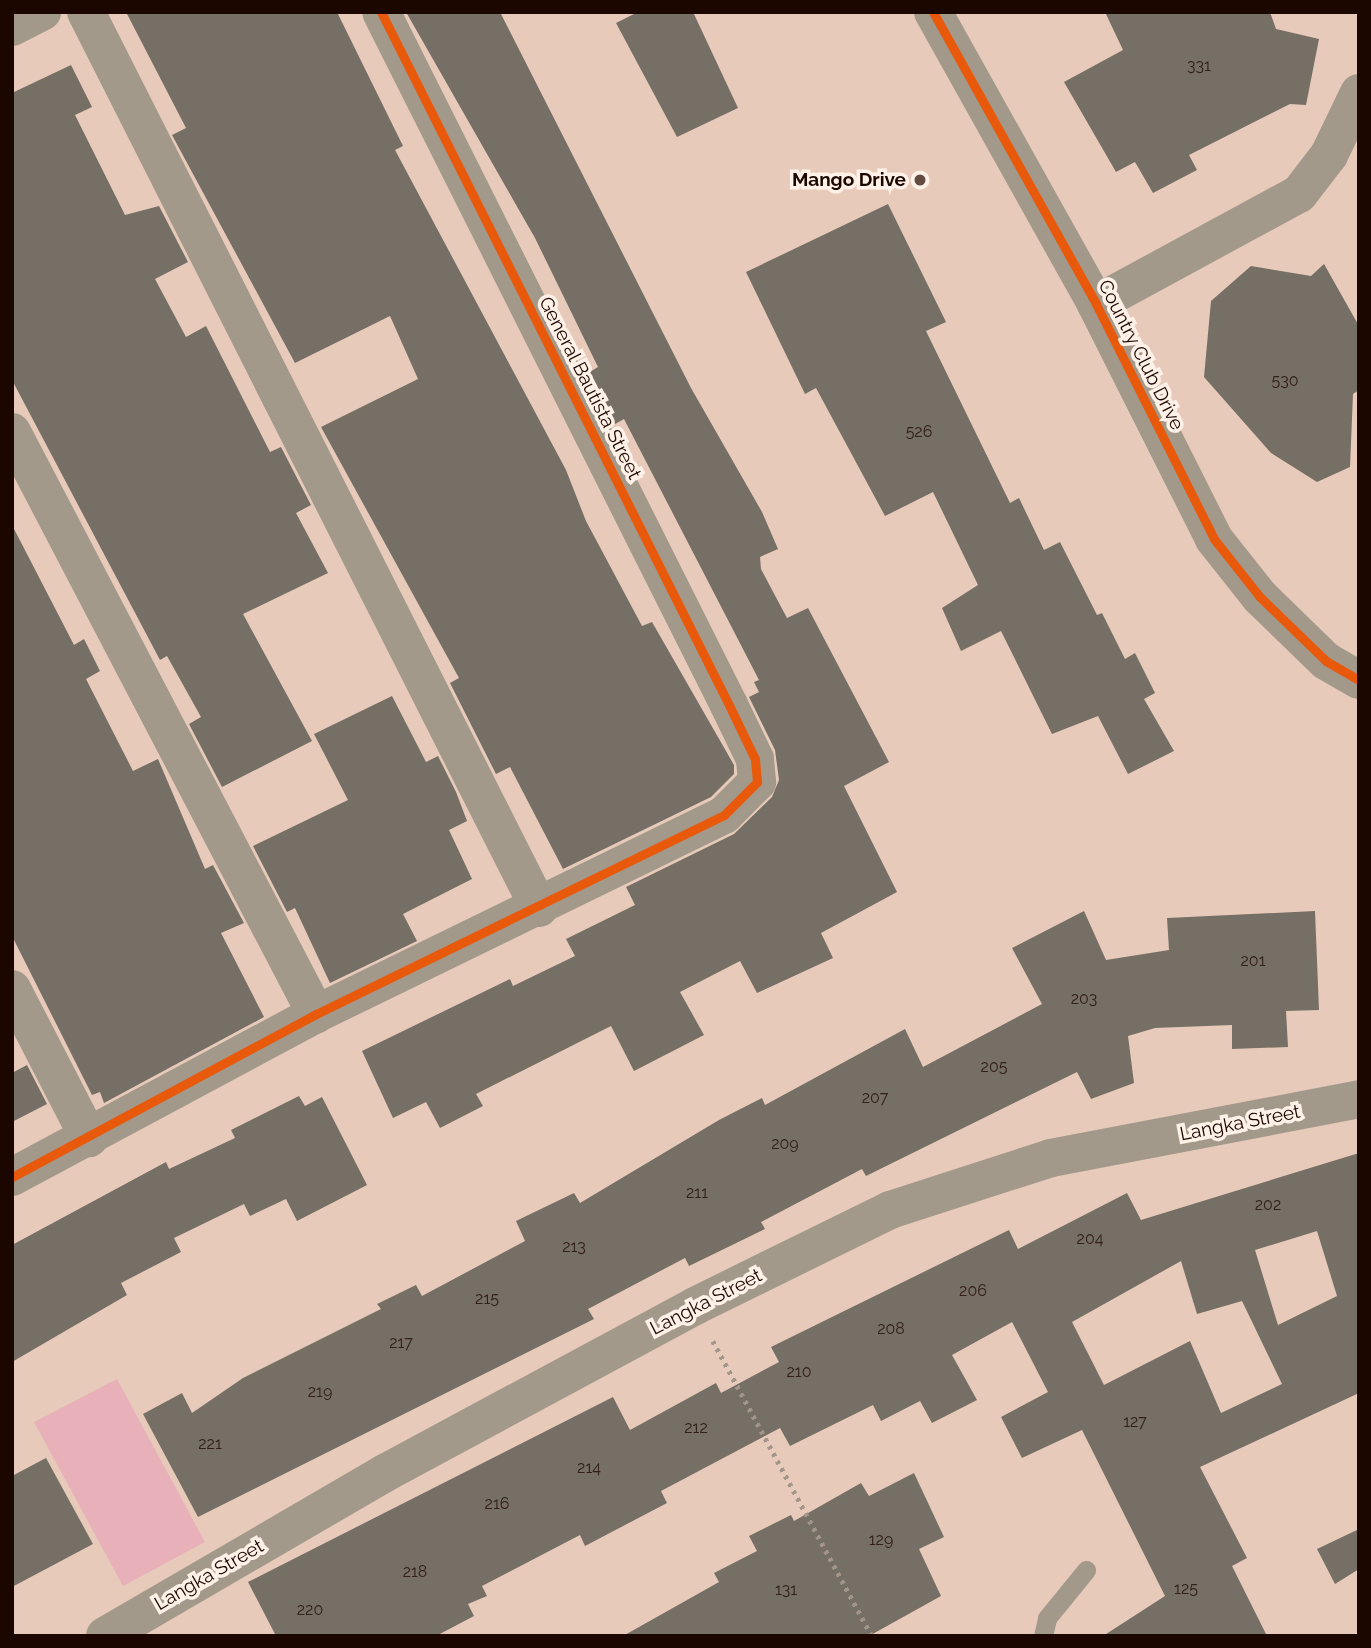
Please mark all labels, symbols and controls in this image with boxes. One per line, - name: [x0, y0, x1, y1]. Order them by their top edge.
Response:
- house number: 331: [1187, 56, 1211, 76]
- place label: Mango Drive: [792, 169, 906, 191]
- marker: Mango Drive: [912, 172, 928, 188]
- street label: Country Club Drive: [1093, 276, 1189, 434]
- street label: General Bautista Street: [534, 293, 646, 483]
- house number: 530: [1271, 371, 1299, 391]
- house number: 526: [906, 422, 932, 442]
- house number: 201: [1241, 951, 1265, 971]
- house number: 203: [1071, 989, 1097, 1009]
- house number: 205: [981, 1057, 1007, 1077]
- house number: 207: [862, 1088, 888, 1108]
- street label: Langka Street: [1178, 1100, 1302, 1146]
- house number: 209: [771, 1134, 799, 1154]
- house number: 211: [686, 1183, 708, 1203]
- house number: 202: [1255, 1195, 1281, 1215]
- house number: 204: [1077, 1229, 1103, 1249]
- house number: 213: [562, 1237, 586, 1257]
- street label: Langka Street: [646, 1264, 766, 1340]
- house number: 206: [959, 1281, 987, 1301]
- house number: 215: [475, 1289, 499, 1309]
- house number: 208: [877, 1319, 905, 1339]
- house number: 217: [389, 1333, 413, 1353]
- house number: 210: [787, 1362, 811, 1382]
- house number: 219: [308, 1382, 332, 1402]
- house number: 127: [1123, 1412, 1147, 1432]
- house number: 212: [684, 1418, 708, 1438]
- house number: 221: [198, 1434, 222, 1454]
- house number: 214: [577, 1458, 601, 1478]
- house number: 216: [485, 1494, 509, 1514]
- house number: 129: [869, 1530, 893, 1550]
- street label: Langka Street: [150, 1535, 268, 1615]
- house number: 218: [403, 1562, 427, 1582]
- house number: 125: [1174, 1579, 1198, 1599]
- house number: 131: [775, 1580, 797, 1600]
- house number: 220: [297, 1600, 323, 1620]

